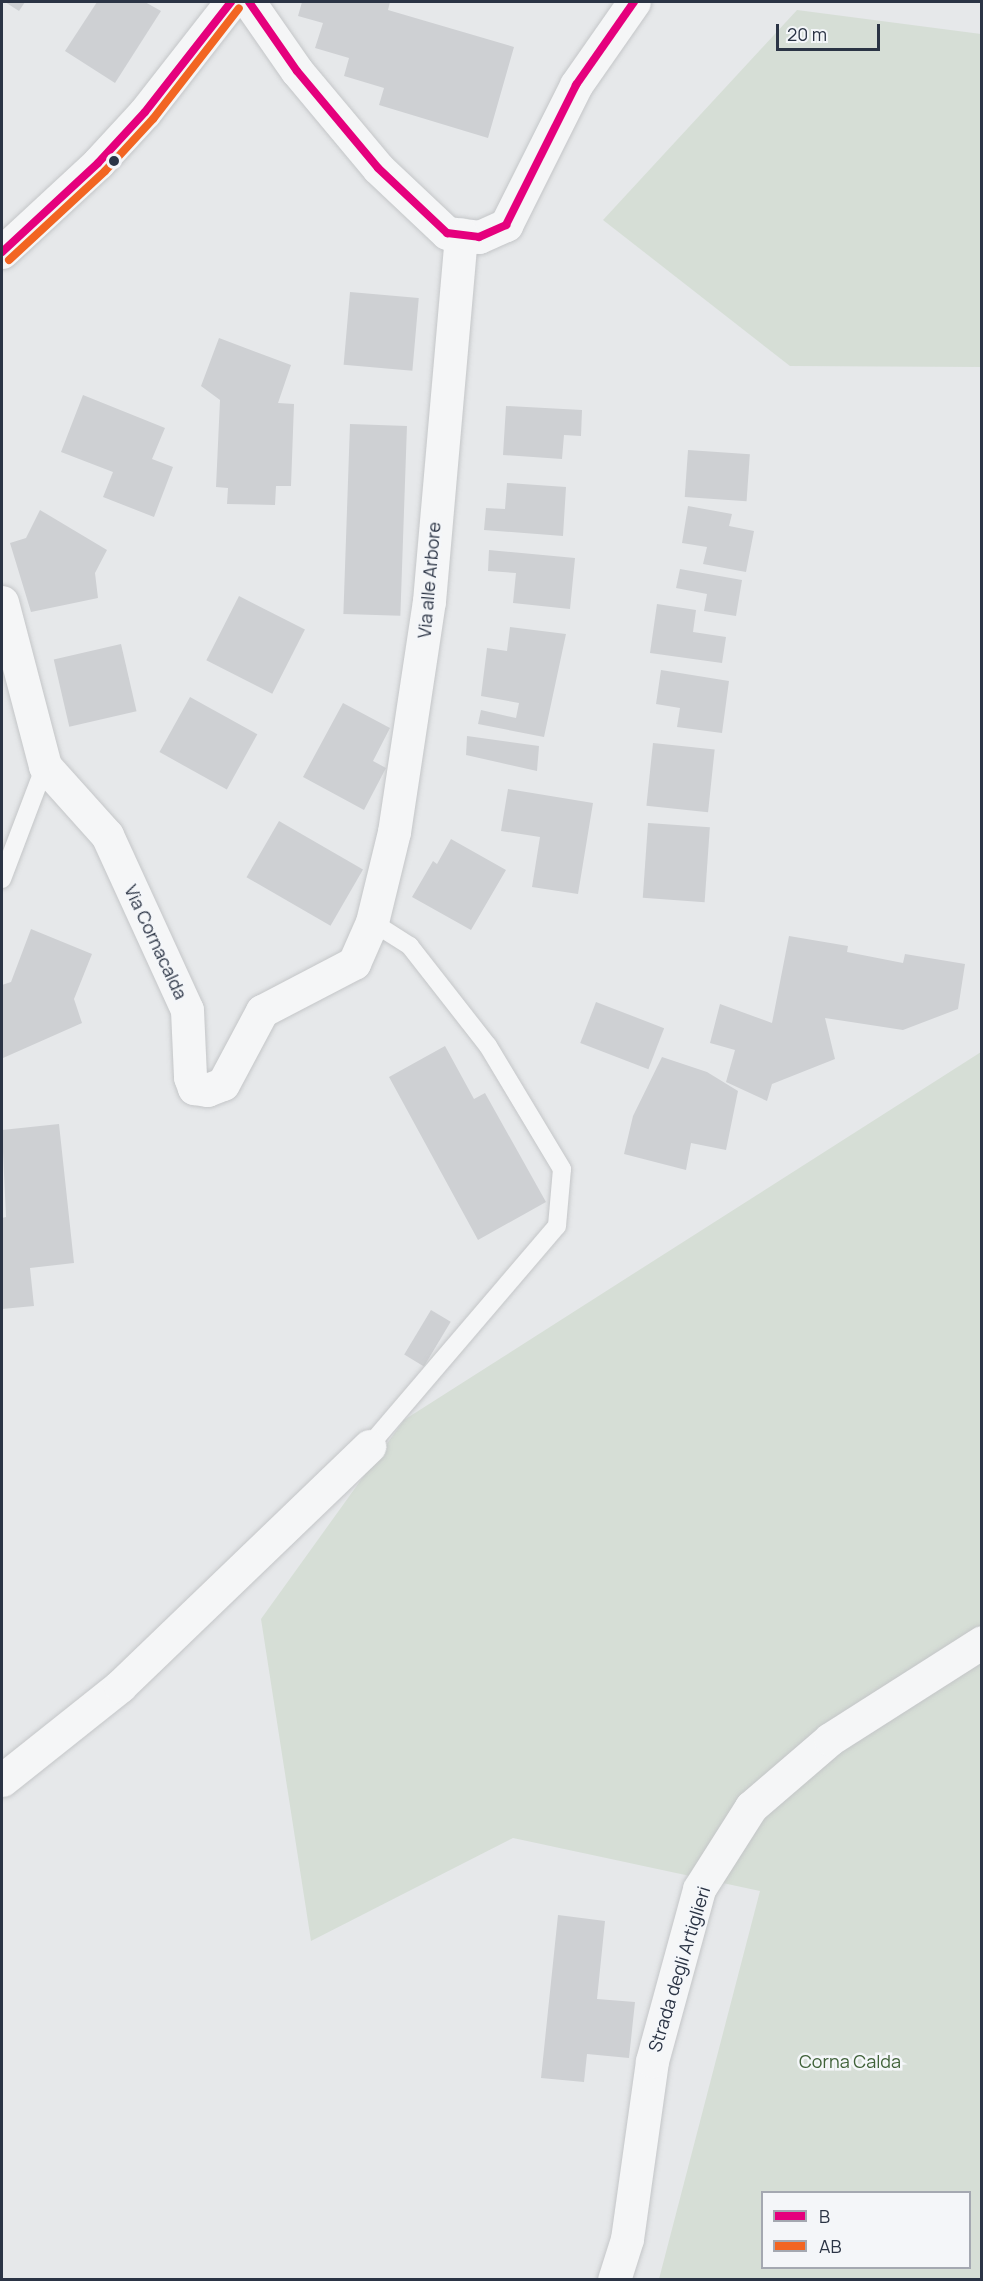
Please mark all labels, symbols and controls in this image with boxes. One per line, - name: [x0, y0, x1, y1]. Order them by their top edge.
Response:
- scale bar: [779, 12, 882, 50]
- text: 20 m: [787, 22, 827, 46]
- unlabelled marker: [108, 155, 120, 167]
- street label: Via alle Arbore: [413, 521, 445, 639]
- street label: Via Cornacalda: [120, 881, 192, 1003]
- street label: Strada degli Artiglieri: [644, 1884, 714, 2054]
- park label: Corna Calda: [799, 2050, 901, 2072]
- legend: [761, 2191, 971, 2269]
- text: B: [819, 2204, 830, 2228]
- text: AB: [819, 2234, 841, 2258]

